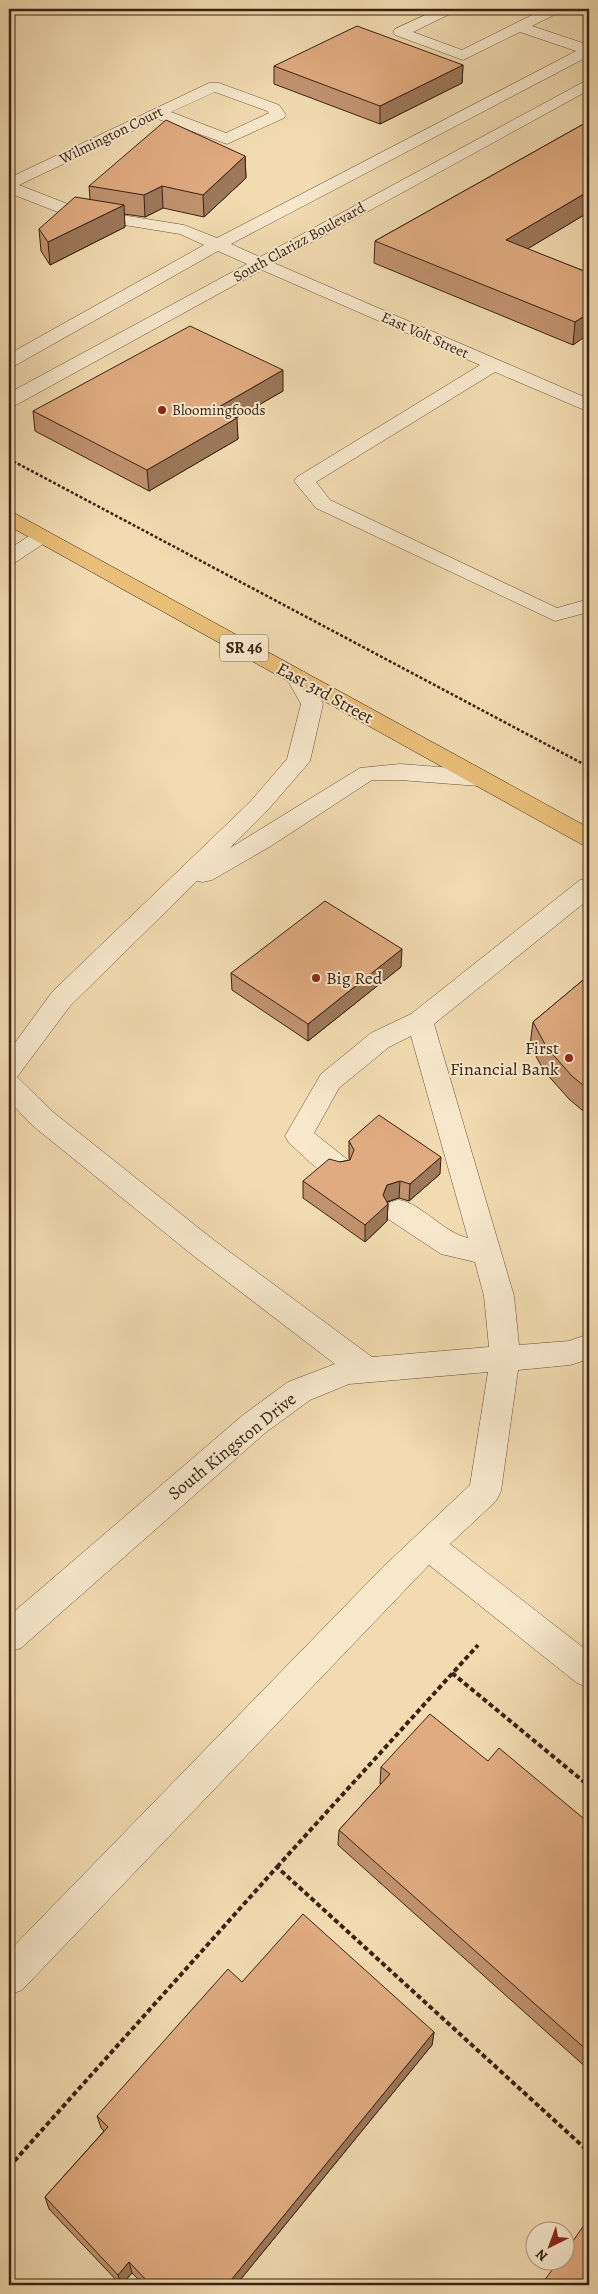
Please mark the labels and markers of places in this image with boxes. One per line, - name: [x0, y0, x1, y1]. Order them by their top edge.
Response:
- place label: Bloomingfoods: [172, 400, 266, 420]
- marker: Bloomingfoods: [156, 404, 168, 416]
- place label: Big Red: [326, 966, 383, 990]
- marker: Big Red: [310, 972, 322, 984]
- place label: First Financial Bank: [450, 1036, 559, 1081]
- marker: First Financial Bank: [563, 1052, 575, 1064]

